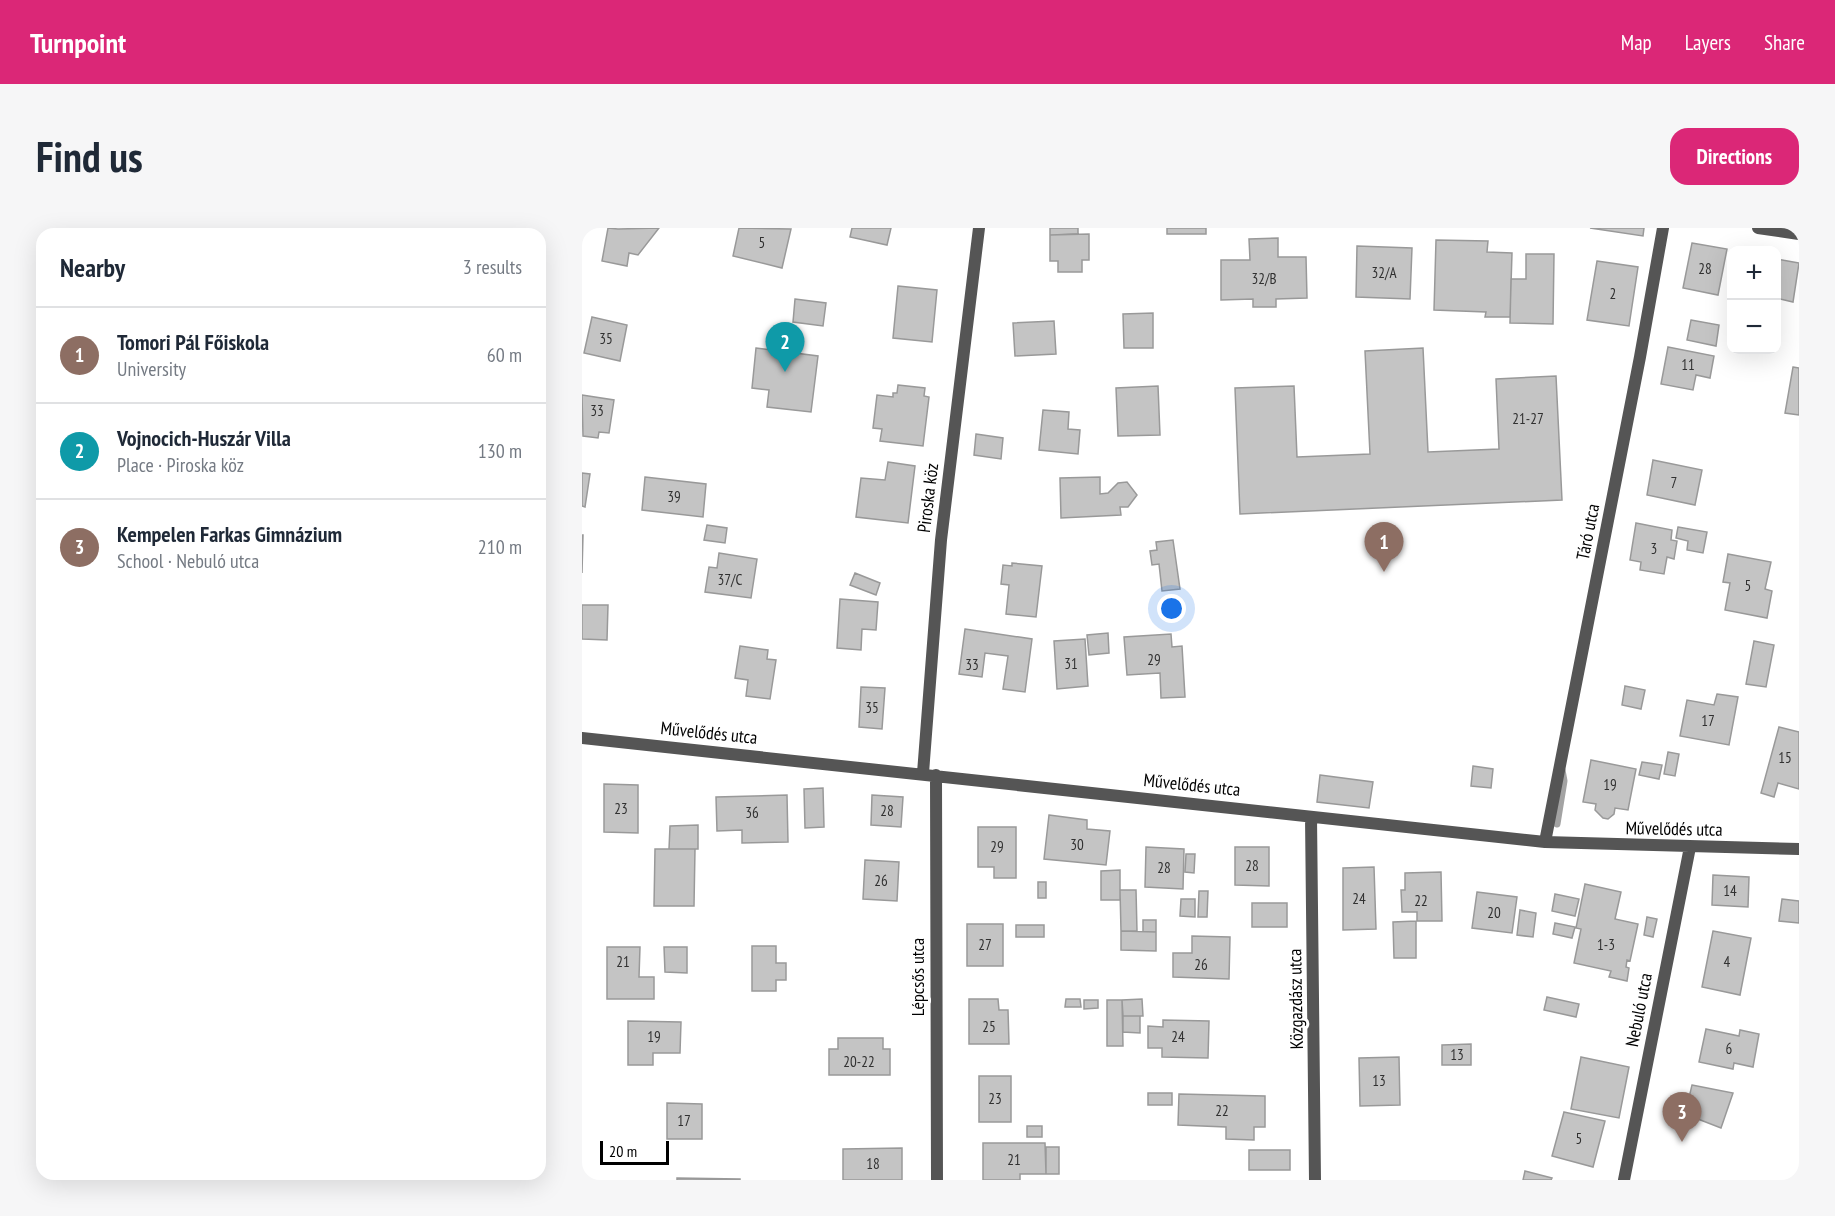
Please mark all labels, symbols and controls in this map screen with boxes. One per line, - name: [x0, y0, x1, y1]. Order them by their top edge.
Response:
- text: Turnpoint: [30, 24, 126, 61]
- text: Map: [1621, 29, 1652, 56]
- text: Layers: [1685, 29, 1731, 56]
- text: Share: [1764, 29, 1805, 56]
- button: Directions: [1670, 128, 1799, 185]
- text: Find us: [36, 129, 143, 184]
- house number: 5: [759, 233, 765, 252]
- map controls: [1727, 246, 1781, 354]
- button: +: [1727, 246, 1781, 300]
- text: Nearby: [60, 251, 125, 284]
- text: 3 results: [463, 254, 522, 280]
- house number: 28: [1698, 259, 1712, 278]
- house number: 32/A: [1371, 263, 1397, 282]
- house number: 32/B: [1252, 269, 1277, 288]
- house number: 2: [1610, 284, 1616, 303]
- button: −: [1727, 300, 1781, 354]
- pin: 2: [766, 322, 804, 372]
- text: Tomori Pál Főiskola: [117, 328, 269, 356]
- house number: 35: [599, 329, 613, 348]
- text: 1: [75, 342, 84, 368]
- text: 60 m: [487, 342, 522, 368]
- house number: 11: [1681, 355, 1695, 374]
- text: University: [117, 356, 186, 382]
- house number: 33: [590, 401, 604, 420]
- house number: 21-27: [1512, 409, 1544, 428]
- text: Vojnocich-Huszár Villa: [117, 424, 291, 452]
- text: 2: [75, 438, 84, 464]
- text: 130 m: [478, 438, 522, 464]
- text: Place · Piroska köz: [117, 452, 244, 478]
- street label: Piroska köz: [912, 462, 943, 534]
- house number: 7: [1671, 473, 1677, 492]
- house number: 39: [667, 487, 681, 506]
- street label: Táró utca: [1571, 502, 1604, 562]
- text: Kempelen Farkas Gimnázium: [117, 520, 342, 548]
- pin: 1: [1364, 522, 1404, 572]
- text: 3: [75, 534, 84, 560]
- text: 210 m: [478, 534, 522, 560]
- house number: 3: [1651, 539, 1657, 558]
- text: School · Nebuló utca: [117, 548, 259, 574]
- house number: 37/C: [718, 570, 743, 589]
- house number: 5: [1745, 576, 1751, 595]
- your location: [1157, 594, 1186, 623]
- house number: 29: [1147, 650, 1161, 669]
- house number: 31: [1064, 654, 1078, 673]
- house number: 33: [965, 655, 979, 674]
- house number: 35: [865, 698, 879, 717]
- house number: 17: [1701, 711, 1715, 730]
- street label: Művelődés utca: [660, 716, 759, 749]
- house number: 15: [1778, 748, 1792, 767]
- street label: Művelődés utca: [1143, 768, 1242, 801]
- house number: 19: [1603, 775, 1617, 794]
- house number: 23: [614, 799, 628, 818]
- house number: 28: [880, 801, 894, 820]
- house number: 36: [745, 803, 759, 822]
- street label: Művelődés utca: [1625, 816, 1723, 841]
- house number: 30: [1070, 835, 1084, 854]
- house number: 29: [990, 837, 1004, 856]
- house number: 28: [1245, 856, 1259, 875]
- house number: 28: [1157, 858, 1171, 877]
- house number: 26: [874, 871, 888, 890]
- house number: 14: [1723, 881, 1737, 900]
- house number: 24: [1352, 889, 1366, 908]
- house number: 22: [1414, 891, 1428, 910]
- house number: 20: [1487, 903, 1501, 922]
- house number: 27: [978, 935, 992, 954]
- house number: 1-3: [1597, 935, 1615, 954]
- street label: Lépcsős utca: [906, 938, 929, 1016]
- street label: Közgazdász utca: [1283, 949, 1308, 1050]
- house number: 21: [616, 952, 630, 971]
- house number: 4: [1724, 952, 1731, 971]
- house number: 26: [1194, 955, 1208, 974]
- street label: Nebuló utca: [1620, 971, 1657, 1049]
- house number: 25: [982, 1017, 996, 1036]
- house number: 19: [647, 1027, 661, 1046]
- house number: 24: [1171, 1027, 1185, 1046]
- house number: 6: [1726, 1039, 1733, 1058]
- house number: 13: [1450, 1045, 1464, 1064]
- house number: 20-22: [843, 1052, 875, 1071]
- house number: 13: [1372, 1071, 1386, 1090]
- house number: 23: [988, 1089, 1002, 1108]
- pin: 3: [1662, 1092, 1702, 1142]
- house number: 22: [1215, 1101, 1229, 1120]
- house number: 17: [677, 1111, 691, 1130]
- house number: 5: [1576, 1129, 1582, 1148]
- scale bar: [600, 1138, 669, 1166]
- text: 20 m: [609, 1141, 637, 1161]
- house number: 21: [1007, 1150, 1021, 1169]
- house number: 18: [866, 1154, 880, 1173]

